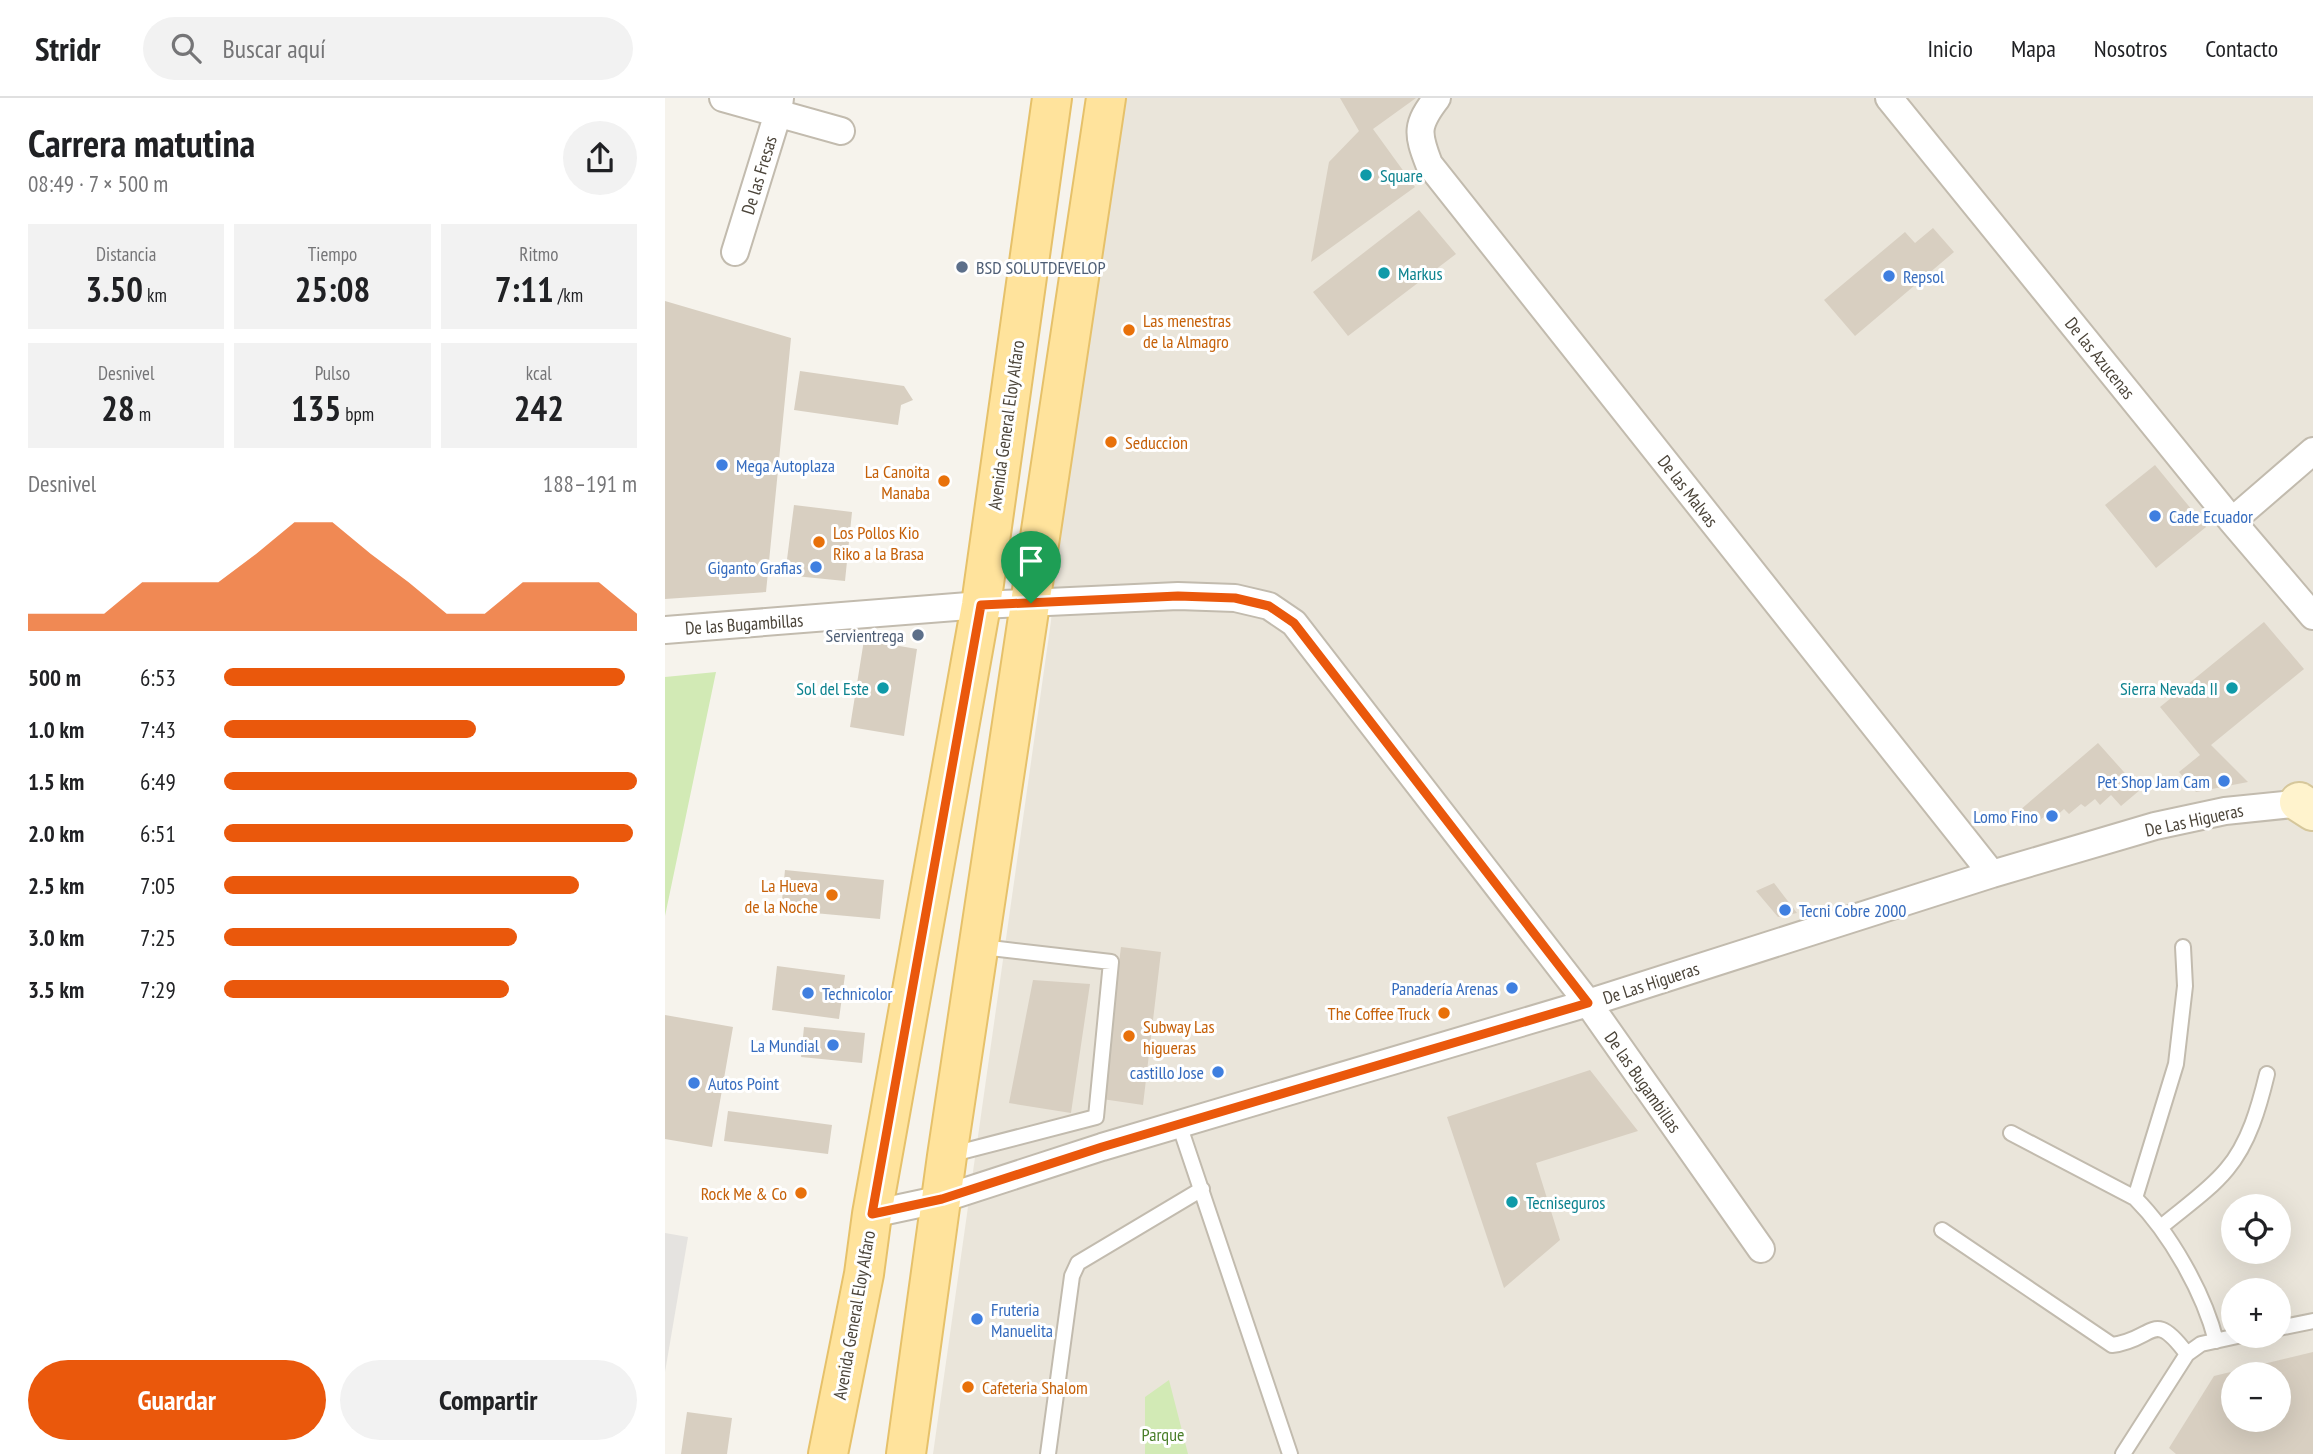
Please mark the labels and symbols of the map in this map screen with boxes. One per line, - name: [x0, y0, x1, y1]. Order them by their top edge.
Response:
- street label: De las Fresas: [736, 133, 782, 217]
- place label: Square: [1380, 164, 1423, 187]
- marker: Square: [1358, 167, 1374, 183]
- place label: BSD SOLUTDEVELOP: [976, 256, 1106, 279]
- marker: BSD SOLUTDEVELOP: [954, 259, 970, 275]
- place label: Markus: [1398, 262, 1442, 285]
- marker: Markus: [1376, 265, 1392, 281]
- place label: Repsol: [1903, 265, 1945, 288]
- marker: Repsol: [1881, 268, 1897, 284]
- place label: Las menestras de la Almagro: [1143, 309, 1231, 353]
- street label: De las Azucenas: [2060, 312, 2140, 404]
- marker: Las menestras de la Almagro: [1121, 322, 1137, 338]
- street label: Avenida General Eloy Alfaro: [983, 338, 1029, 511]
- place label: Seduccion: [1125, 431, 1188, 454]
- marker: Seduccion: [1103, 434, 1119, 450]
- street label: De las Malvas: [1653, 450, 1723, 532]
- place label: Mega Autoplaza: [736, 454, 835, 477]
- marker: Mega Autoplaza: [714, 457, 730, 473]
- place label: La Canoita Manaba: [865, 460, 930, 504]
- marker: La Canoita Manaba: [936, 473, 952, 489]
- place label: Cade Ecuador: [2169, 505, 2253, 528]
- marker: Cade Ecuador: [2147, 508, 2163, 524]
- place label: Los Pollos Kio Riko a la Brasa: [833, 521, 924, 565]
- pin: [1001, 531, 1061, 603]
- marker: Los Pollos Kio Riko a la Brasa: [811, 534, 827, 550]
- place label: Giganto Grafias: [708, 556, 802, 579]
- marker: Giganto Grafias: [808, 559, 824, 575]
- street label: De las Bugambillas: [684, 608, 804, 640]
- place label: Servientrega: [826, 624, 904, 647]
- marker: Servientrega: [910, 627, 926, 643]
- place label: Sol del Este: [796, 677, 869, 700]
- place label: Sierra Nevada II: [2120, 677, 2218, 700]
- marker: Sol del Este: [875, 680, 891, 696]
- marker: Sierra Nevada II: [2224, 680, 2240, 696]
- place label: Pet Shop Jam Cam: [2097, 770, 2210, 793]
- marker: Pet Shop Jam Cam: [2216, 773, 2232, 789]
- street label: De Las Higueras: [2143, 798, 2245, 842]
- place label: Lomo Fino: [1973, 805, 2038, 828]
- marker: Lomo Fino: [2044, 808, 2060, 824]
- place label: La Hueva de la Noche: [745, 874, 818, 918]
- marker: La Hueva de la Noche: [824, 887, 840, 903]
- place label: Tecni Cobre 2000: [1799, 899, 1906, 922]
- marker: Tecni Cobre 2000: [1777, 902, 1793, 918]
- street label: De Las Higueras: [1600, 957, 1702, 1009]
- place label: Panadería Arenas: [1391, 977, 1498, 1000]
- marker: Panadería Arenas: [1504, 980, 1520, 996]
- place label: Technicolor: [822, 982, 892, 1005]
- marker: Technicolor: [800, 985, 816, 1001]
- place label: The Coffee Truck: [1328, 1002, 1430, 1025]
- marker: The Coffee Truck: [1436, 1005, 1452, 1021]
- place label: Subway Las higueras: [1143, 1015, 1215, 1059]
- street label: De las Bugambillas: [1600, 1027, 1686, 1137]
- marker: Subway Las higueras: [1121, 1028, 1137, 1044]
- place label: La Mundial: [750, 1034, 820, 1057]
- marker: La Mundial: [825, 1037, 841, 1053]
- place label: castillo Jose: [1130, 1061, 1204, 1084]
- marker: castillo Jose: [1210, 1064, 1226, 1080]
- place label: Autos Point: [708, 1072, 779, 1095]
- marker: Autos Point: [686, 1075, 702, 1091]
- place label: Rock Me & Co: [701, 1182, 787, 1205]
- marker: Rock Me & Co: [793, 1185, 809, 1201]
- place label: Tecniseguros: [1526, 1191, 1605, 1214]
- marker: Tecniseguros: [1504, 1194, 1520, 1210]
- street label: Avenida General Eloy Alfaro: [828, 1229, 880, 1401]
- place label: Fruteria Manuelita: [991, 1298, 1053, 1342]
- marker: Fruteria Manuelita: [969, 1311, 985, 1327]
- place label: Cafeteria Shalom: [982, 1376, 1088, 1399]
- marker: Cafeteria Shalom: [960, 1379, 976, 1395]
- park label: Parque: [1142, 1423, 1184, 1446]

